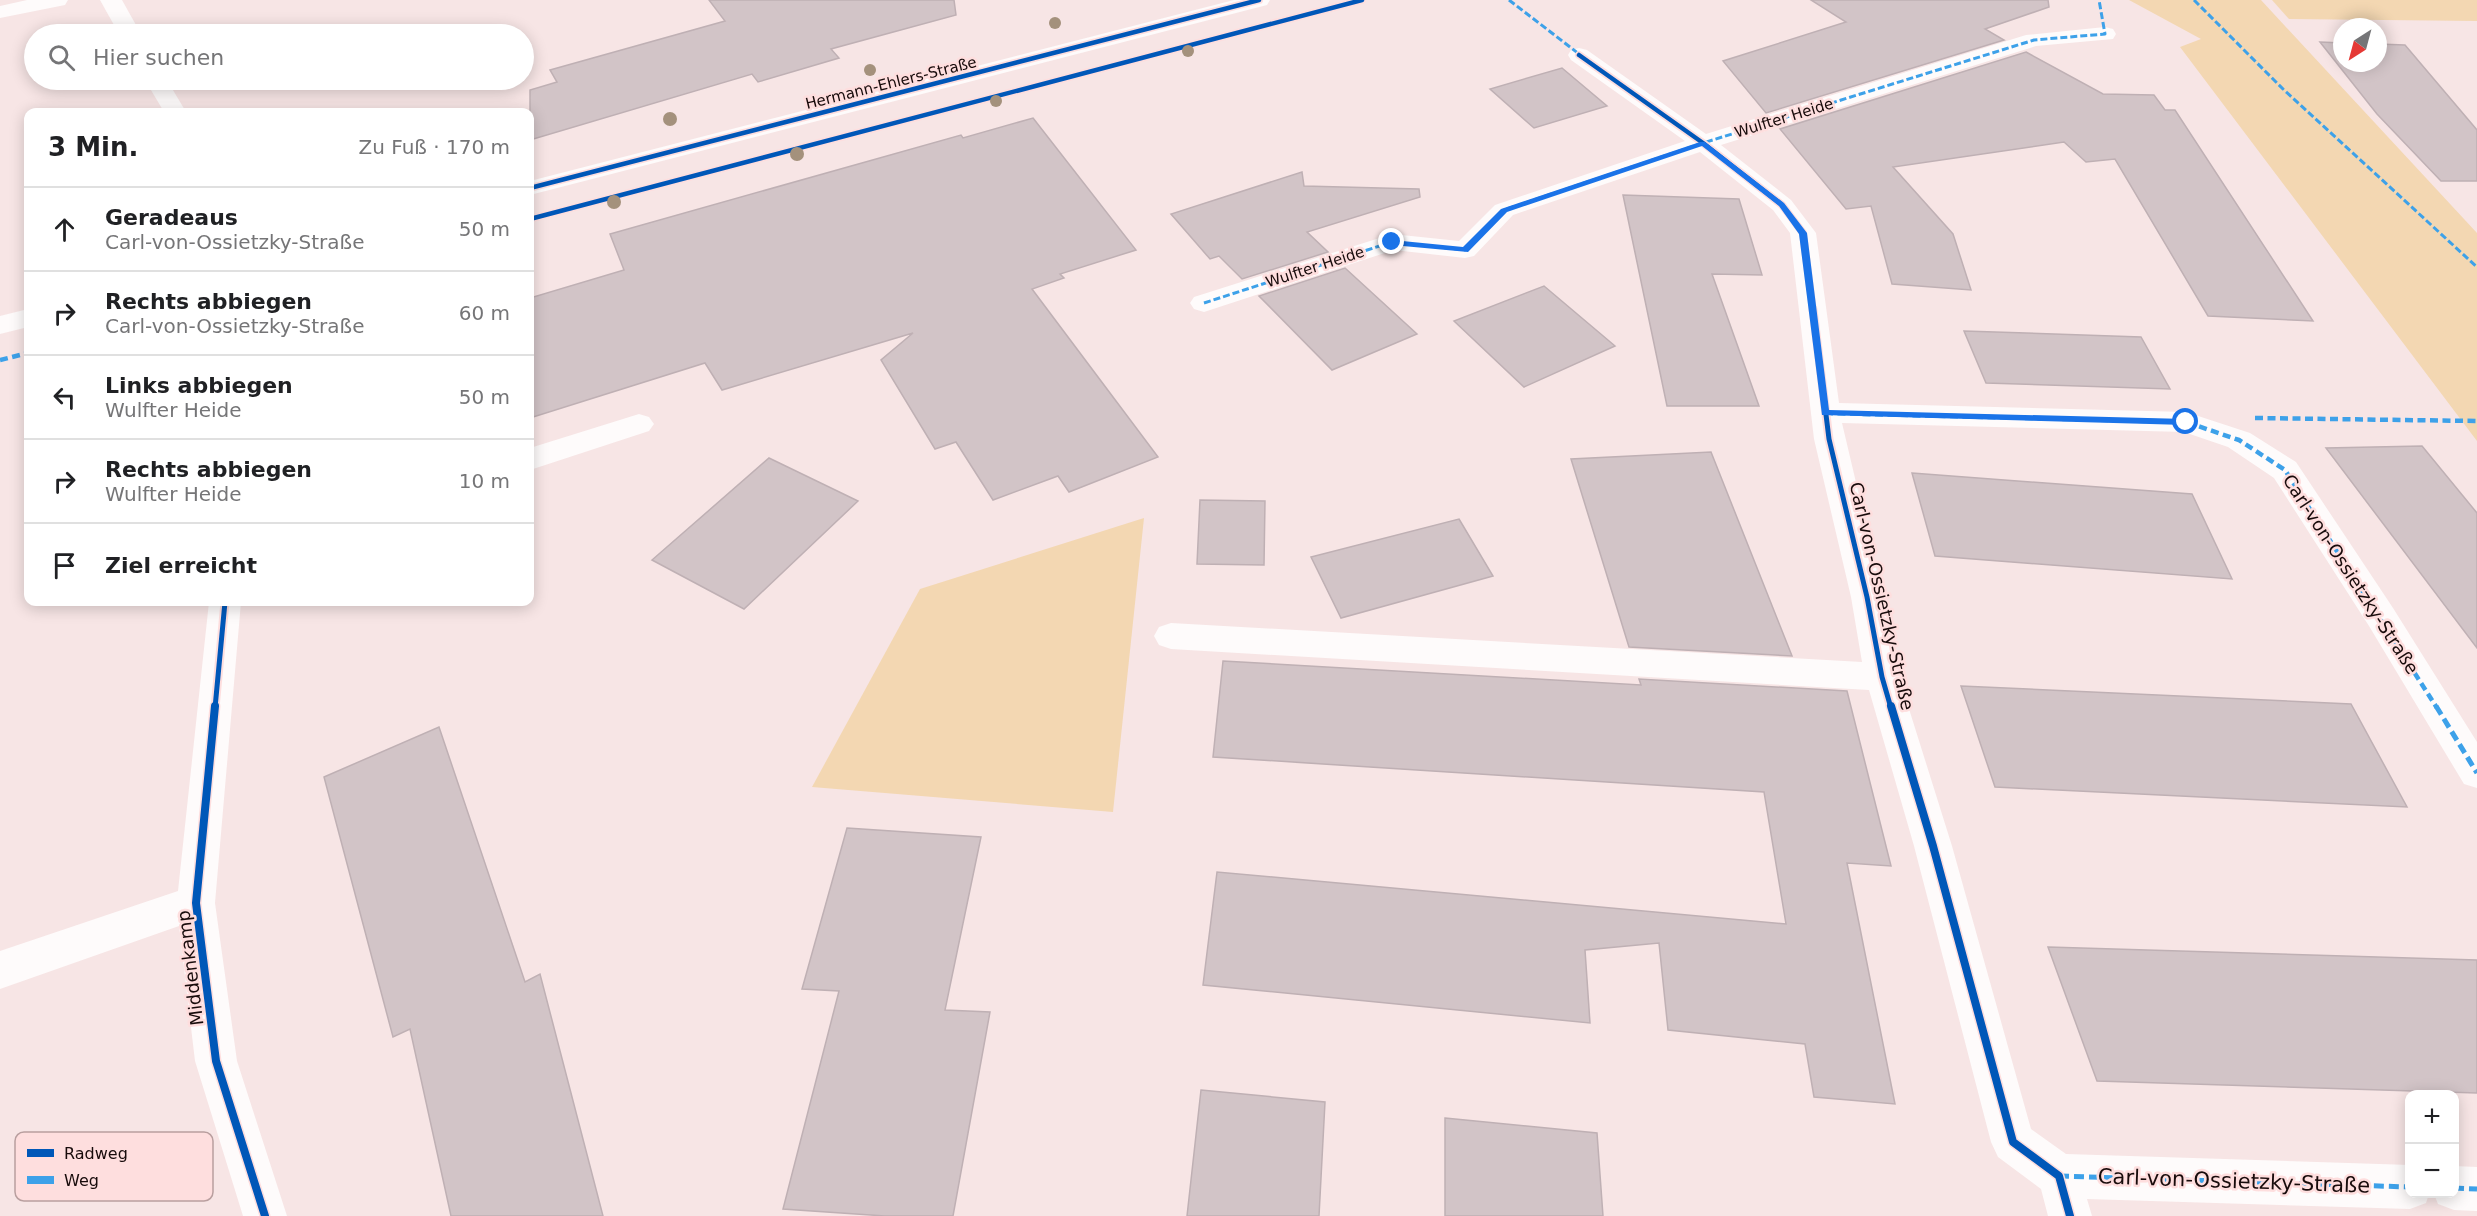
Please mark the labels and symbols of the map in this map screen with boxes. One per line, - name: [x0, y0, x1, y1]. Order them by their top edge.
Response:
- north arrow: [2333, 18, 2387, 72]
- street label: Hermann-Ehlers-Straße: [804, 53, 978, 113]
- street label: Wulfter Heide: [1732, 94, 1836, 142]
- route end: [1378, 228, 1404, 254]
- street label: Wulfter Heide: [1263, 243, 1367, 291]
- route start: [2172, 408, 2198, 434]
- street label: Carl-von-Ossietzky-Straße: [2279, 470, 2423, 678]
- street label: Carl-von-Ossietzky-Straße: [1846, 480, 1918, 712]
- street label: Middenkamp: [173, 909, 207, 1027]
- legend: [15, 1132, 213, 1201]
- text: Radweg: [64, 1144, 128, 1163]
- street label: Carl-von-Ossietzky-Straße: [2097, 1164, 2371, 1198]
- text: Weg: [64, 1171, 99, 1190]

